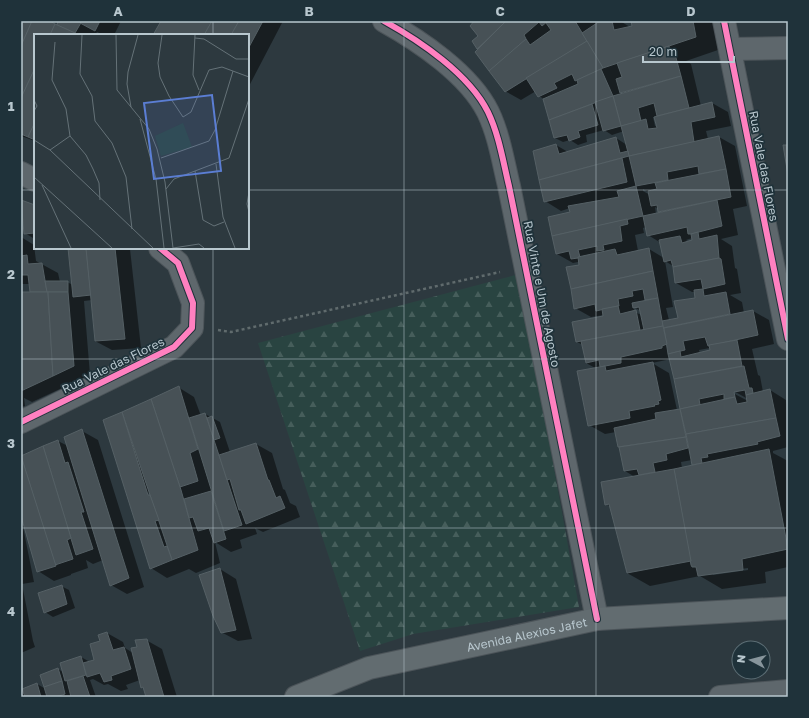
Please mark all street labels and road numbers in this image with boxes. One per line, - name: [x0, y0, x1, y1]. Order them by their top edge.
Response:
- street label: Rua Vale das Flores: [746, 109, 782, 223]
- street label: Rua Vinte e Um de Agosto: [520, 220, 564, 368]
- street label: Rua Vale das Flores: [59, 334, 167, 396]
- street label: Avenida Alexios Jafet: [465, 614, 589, 654]

